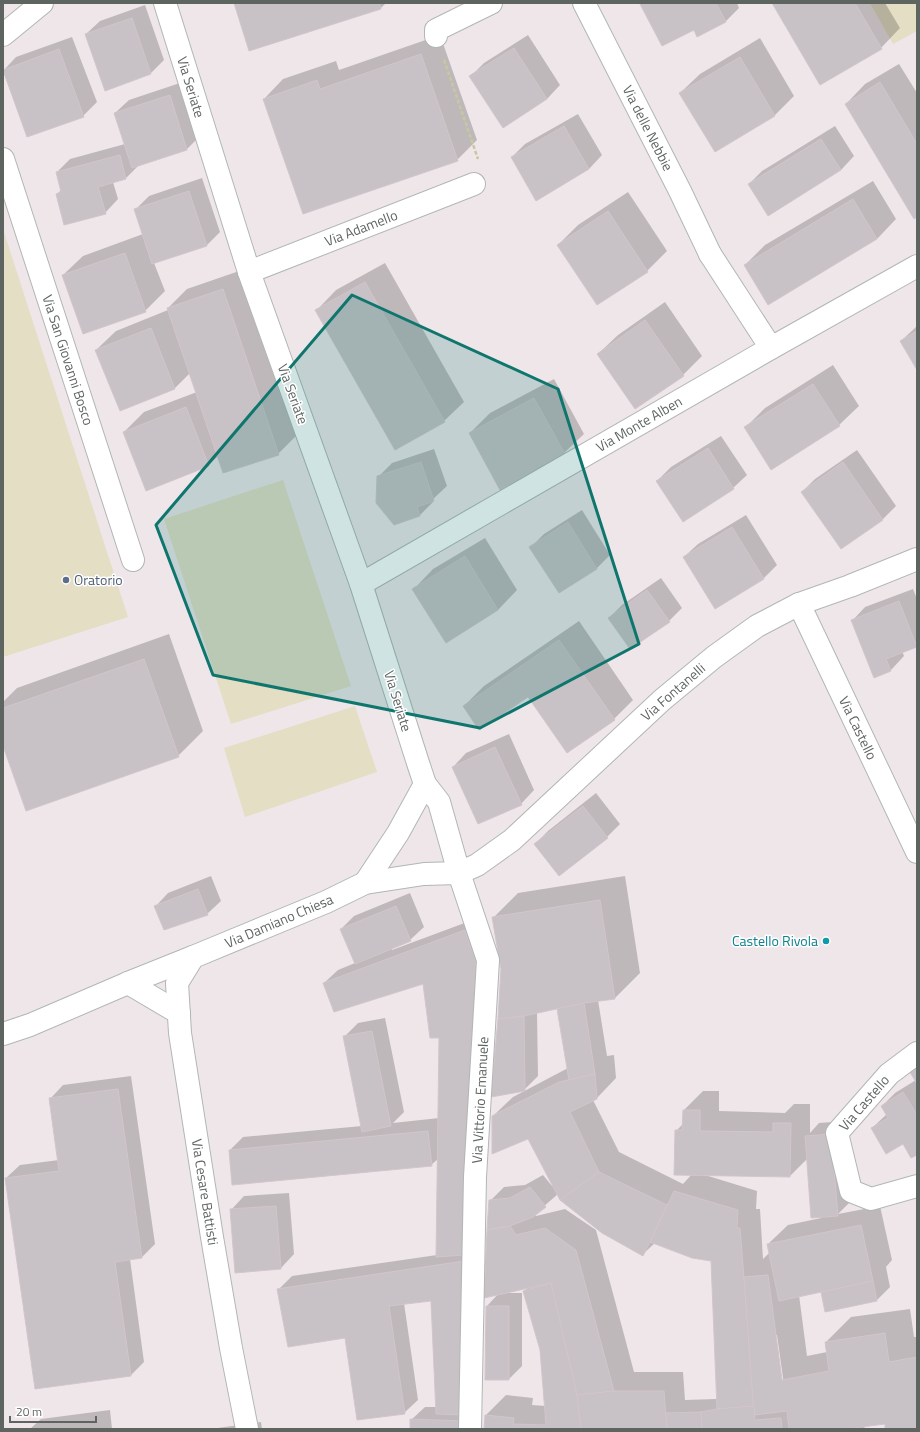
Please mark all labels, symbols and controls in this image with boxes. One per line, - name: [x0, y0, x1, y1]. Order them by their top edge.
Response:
- street label: Via Seriate: [172, 54, 211, 120]
- street label: Via delle Nebbie: [618, 81, 679, 174]
- street label: Via Adamello: [321, 204, 400, 251]
- street label: Via San Giovanni Bosco: [37, 292, 100, 428]
- street label: Via Seriate: [273, 361, 314, 427]
- street label: Via Monte Alben: [592, 390, 686, 457]
- place label: Oratorio: [74, 569, 123, 590]
- marker: Oratorio: [61, 575, 71, 585]
- street label: Via Fontanelli: [636, 658, 710, 726]
- street label: Via Seriate: [379, 668, 418, 734]
- street label: Via Castello: [834, 692, 883, 763]
- street label: Via Damiano Chiesa: [221, 888, 336, 953]
- place label: Castello Rivola: [732, 930, 818, 951]
- marker: Castello Rivola: [821, 936, 831, 946]
- street label: Via Vittorio Emanuele: [466, 1036, 493, 1164]
- street label: Via Castello: [833, 1070, 894, 1135]
- street label: Via Cesare Battisti: [187, 1137, 224, 1247]
- scale bar: [10, 1398, 96, 1424]
- text: 20 m: [16, 1402, 42, 1421]

